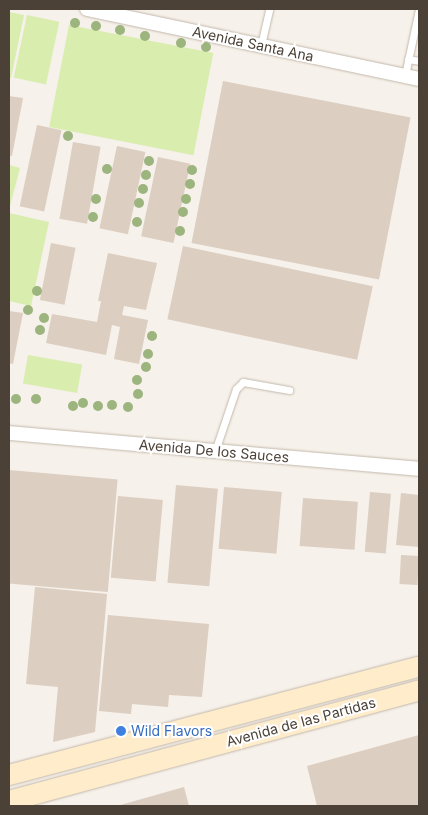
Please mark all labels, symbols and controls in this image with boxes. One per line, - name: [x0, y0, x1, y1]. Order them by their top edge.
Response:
- street label: Avenida Santa Ana: [191, 23, 315, 65]
- street label: Avenida De los Sauces: [138, 436, 290, 466]
- street label: Avenida de las Partidas: [225, 694, 377, 750]
- place label: Wild Flavors: [131, 723, 212, 739]
- marker: Wild Flavors: [115, 725, 127, 737]

